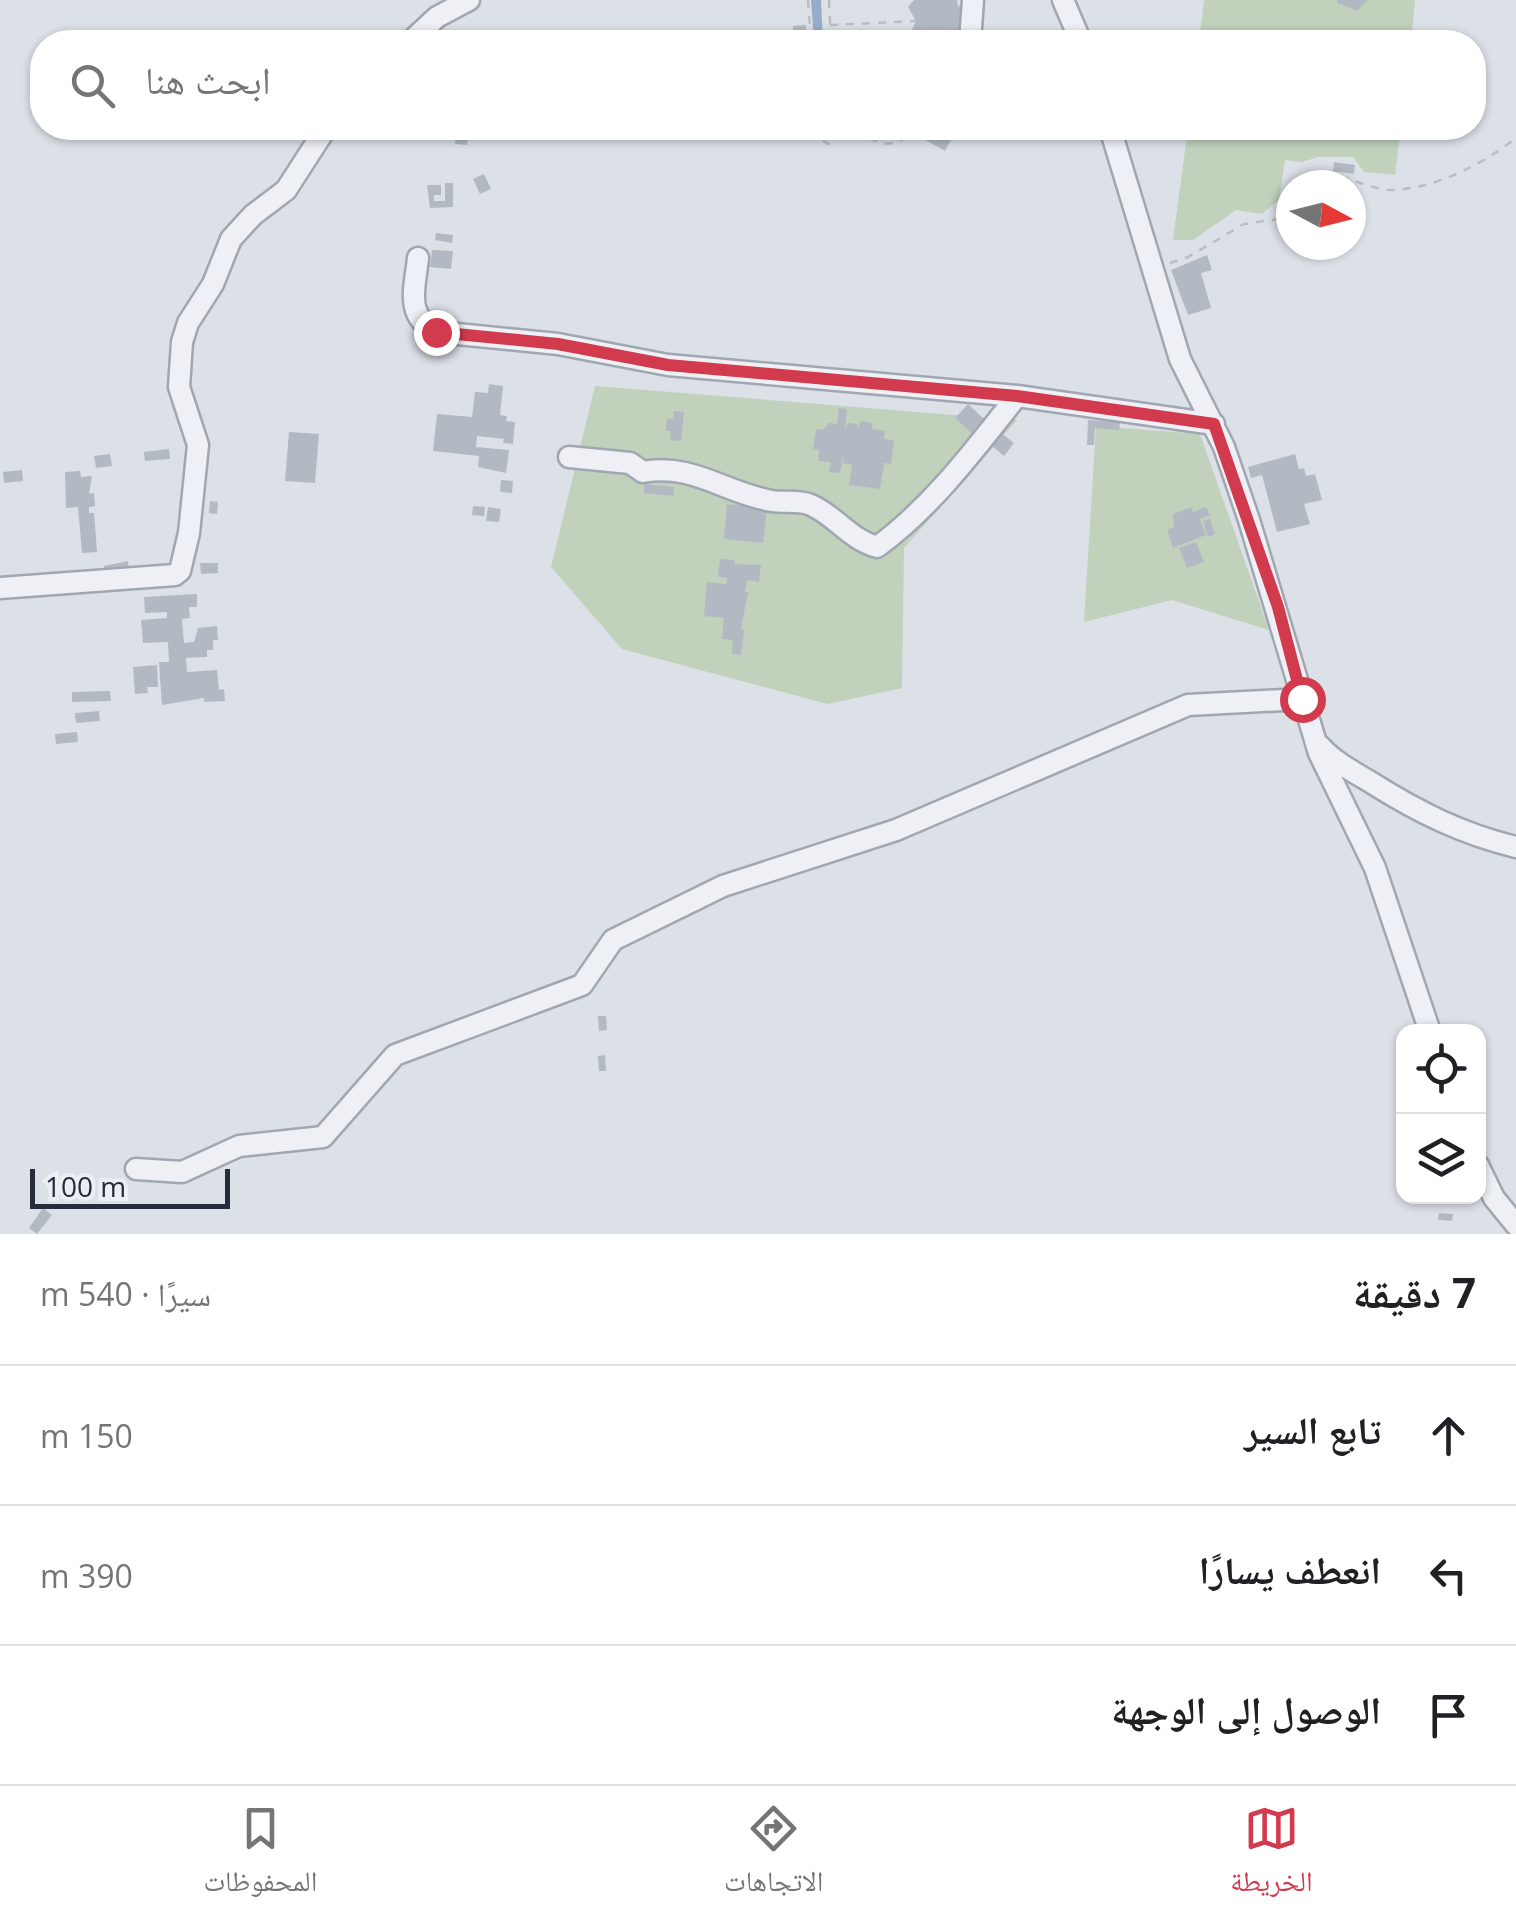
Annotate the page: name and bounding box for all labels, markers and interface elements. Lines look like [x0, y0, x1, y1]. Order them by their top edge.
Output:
search box [30, 30, 1486, 140]
text: ابحث هنا [145, 53, 271, 105]
icon: search [65, 58, 120, 113]
north arrow [1276, 170, 1366, 260]
route end [414, 310, 460, 356]
route start [1280, 677, 1326, 723]
map controls [1396, 1024, 1486, 1204]
button: locate [1396, 1024, 1486, 1114]
button: layers [1396, 1114, 1486, 1204]
scale bar [30, 1164, 230, 1208]
text: 100 m [45, 1167, 126, 1205]
text: 7 دقيقة [1353, 1263, 1476, 1320]
text: سيرًا · 540 m [40, 1272, 211, 1315]
text: تابع السير [1244, 1403, 1381, 1455]
icon: ahead [1421, 1408, 1476, 1463]
text: 150 m [40, 1414, 133, 1457]
text: انعطف يسارًا [1199, 1543, 1381, 1595]
icon: left [1421, 1548, 1476, 1603]
text: 390 m [40, 1554, 133, 1597]
text: الوصول إلى الوجهة [1111, 1683, 1381, 1735]
icon: arrive [1421, 1688, 1476, 1743]
tab: المحفوظات [203, 1801, 317, 1909]
tab: الاتجاهات [724, 1801, 823, 1909]
tab: الخريطة [1230, 1801, 1313, 1909]

